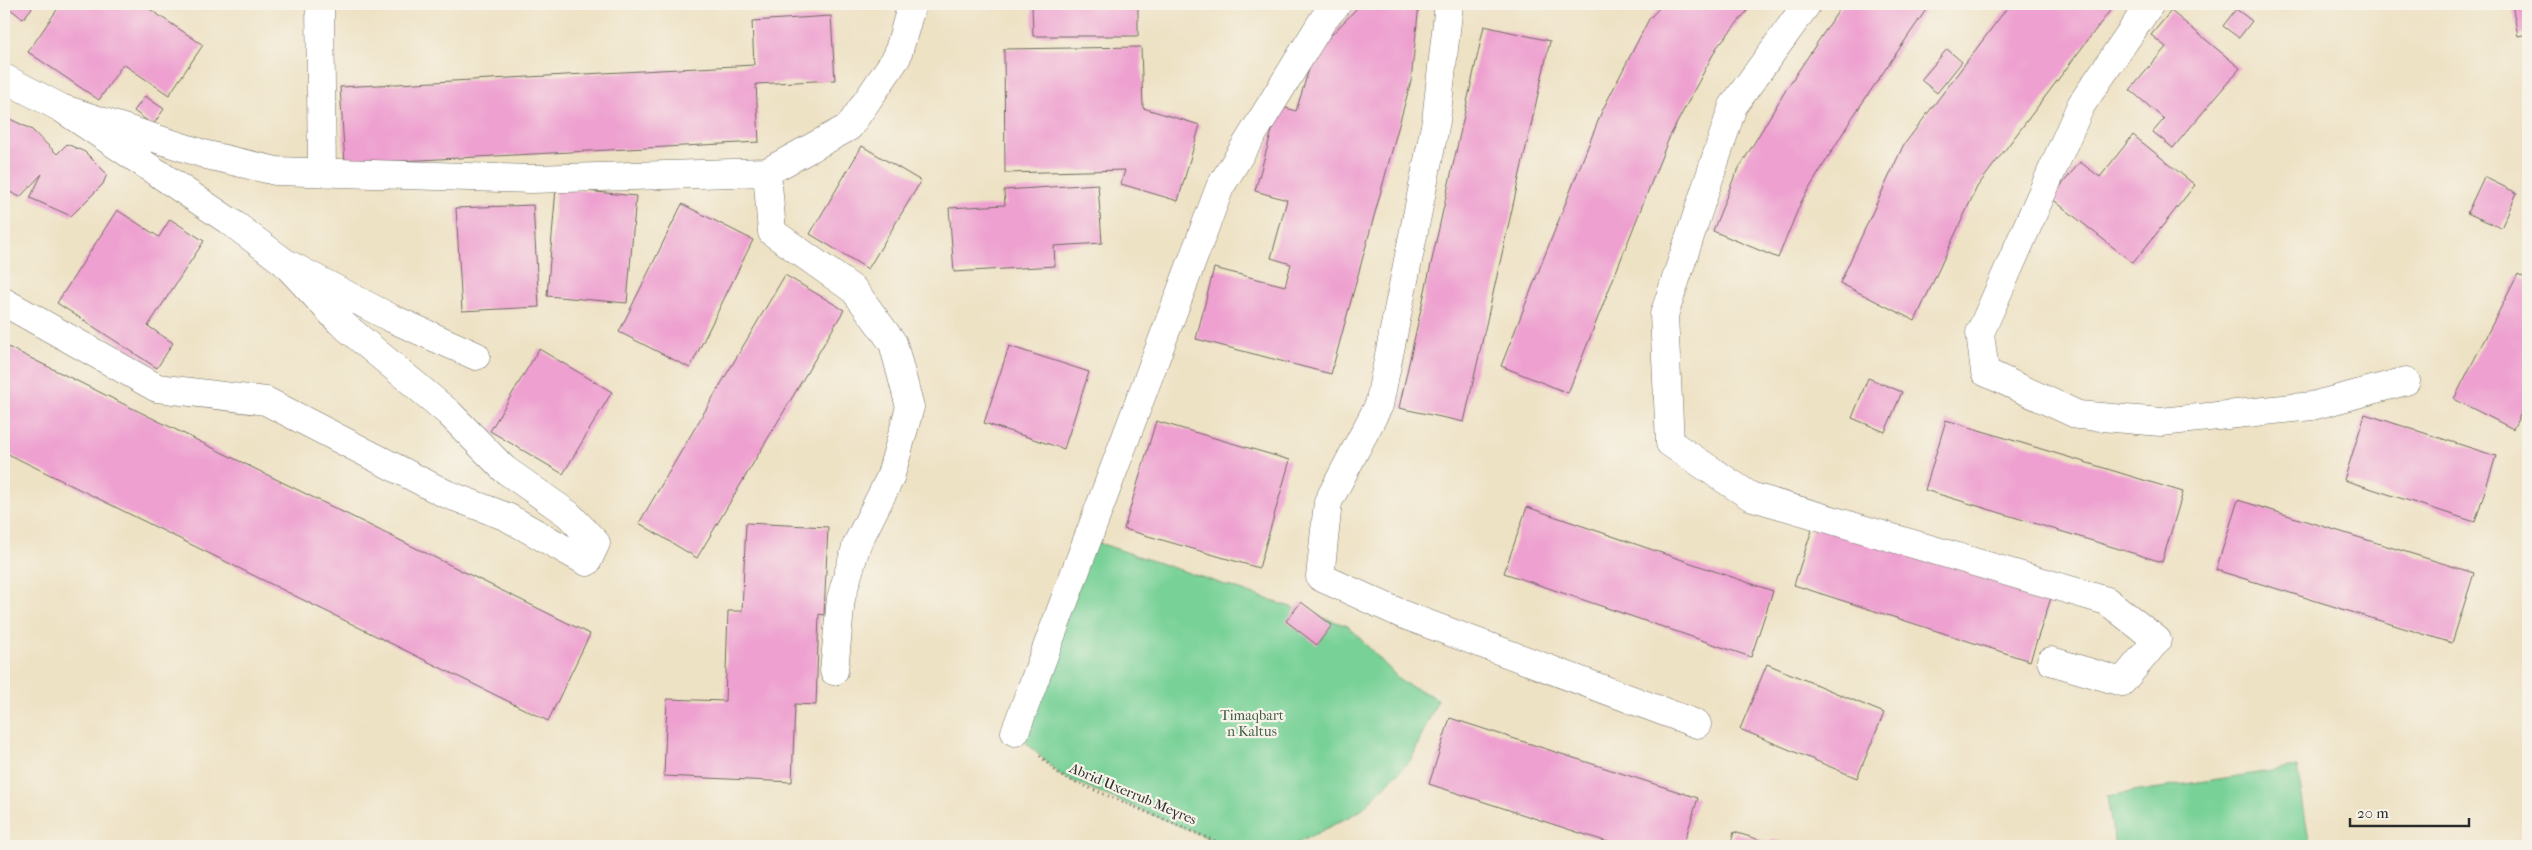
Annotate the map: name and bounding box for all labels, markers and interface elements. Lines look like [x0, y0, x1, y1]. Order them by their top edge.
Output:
park label: Timaqbart n Kaltus [1220, 707, 1284, 740]
street label: Abrid Uxerrub Meɣres [1066, 759, 1199, 828]
scale bar [2350, 795, 2468, 827]
text: 20 m [2357, 804, 2389, 822]

